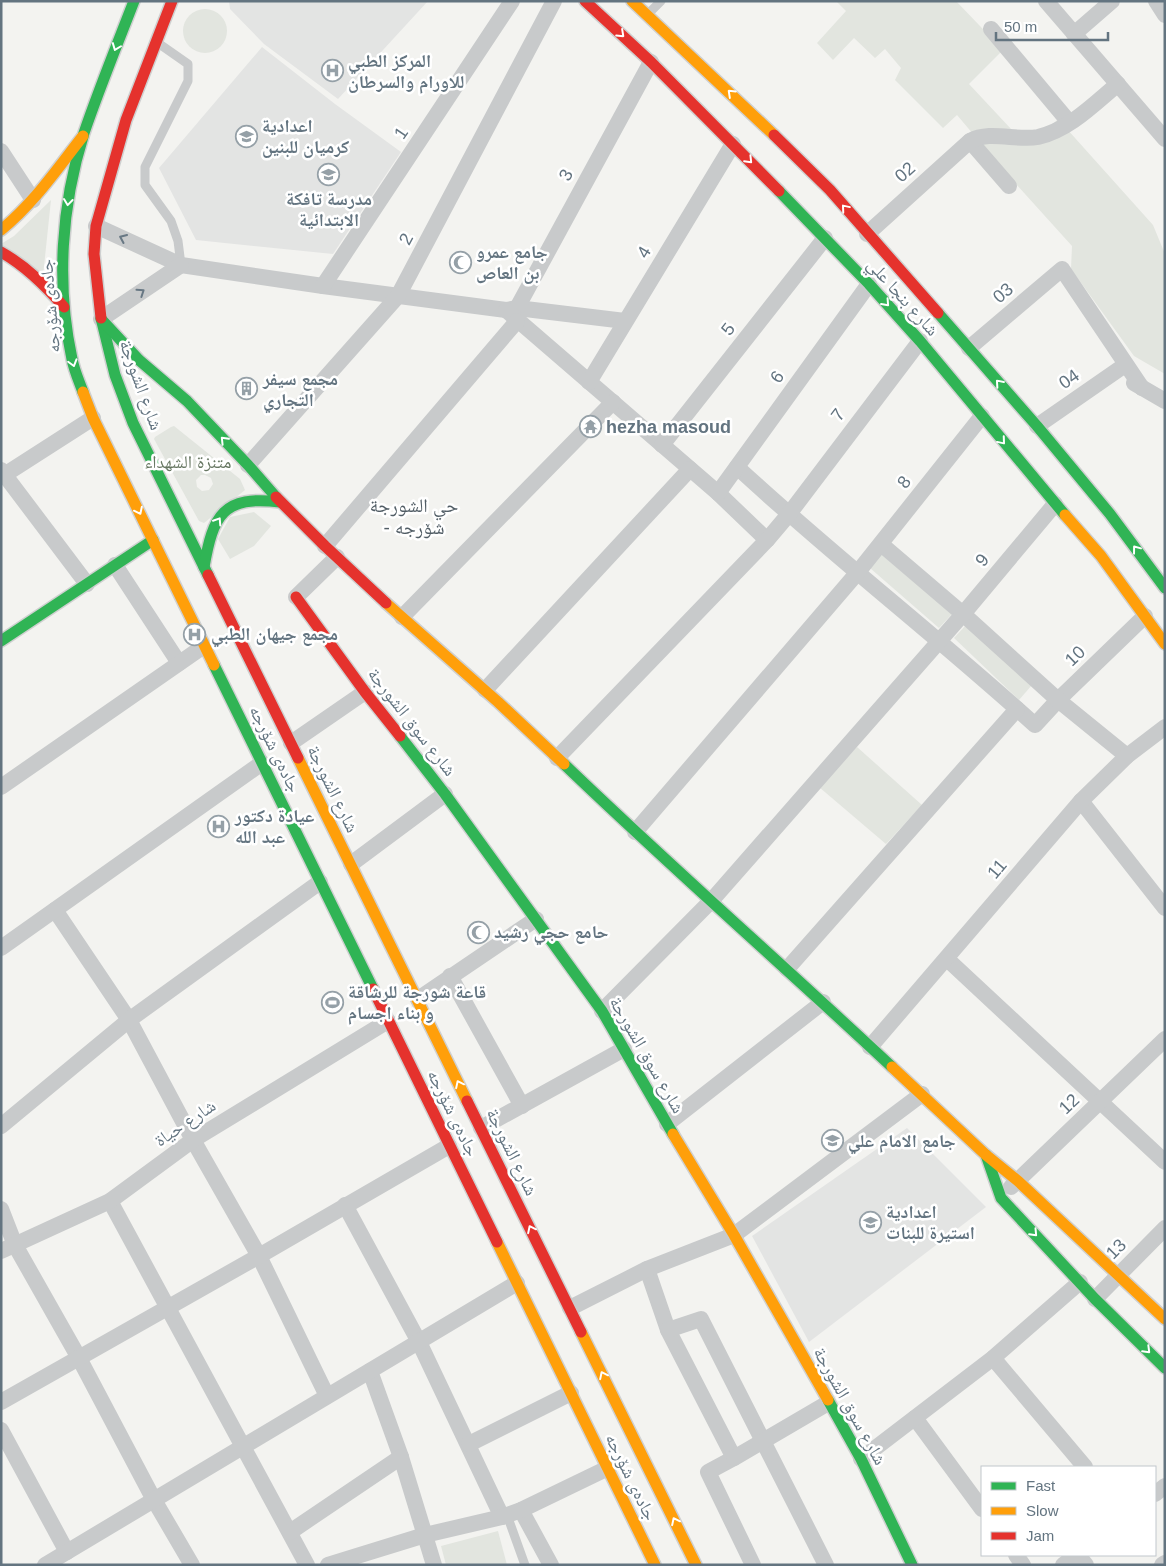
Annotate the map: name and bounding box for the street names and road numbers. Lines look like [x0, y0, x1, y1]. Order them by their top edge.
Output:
street label: 1 [390, 123, 412, 143]
street label: 02 [891, 158, 919, 186]
street label: 3 [555, 166, 577, 184]
street label: 2 [395, 230, 417, 248]
street label: 4 [633, 243, 655, 261]
street label: شارع بنجا علي [860, 254, 943, 343]
street label: جادەی شۆرجە [36, 258, 65, 354]
street label: 03 [989, 279, 1017, 307]
street label: 5 [717, 319, 739, 339]
street label: شارع الشورجة [115, 337, 167, 433]
street label: 04 [1055, 365, 1083, 393]
street label: 6 [766, 367, 788, 387]
street label: 7 [827, 405, 849, 425]
street label: 8 [893, 472, 915, 492]
street label: 9 [971, 550, 993, 570]
street label: 10 [1061, 642, 1089, 670]
street label: شارع سوق الشورجة [363, 664, 460, 780]
street label: جادەی شۆرجە [245, 702, 305, 796]
street label: شارع الشورجة [302, 742, 363, 836]
street label: 11 [983, 855, 1011, 883]
street label: شارع سوق الشورجة [605, 993, 688, 1117]
street label: جادەی شۆرجە [423, 1066, 483, 1160]
street label: 12 [1055, 1090, 1083, 1118]
street label: شارع حياة [151, 1095, 220, 1151]
street label: شارع الشورجة [481, 1105, 542, 1199]
street label: 13 [1102, 1235, 1130, 1263]
street label: شارع سوق الشورجة [809, 1344, 891, 1469]
street label: جادەی شۆرجە [601, 1430, 661, 1524]

